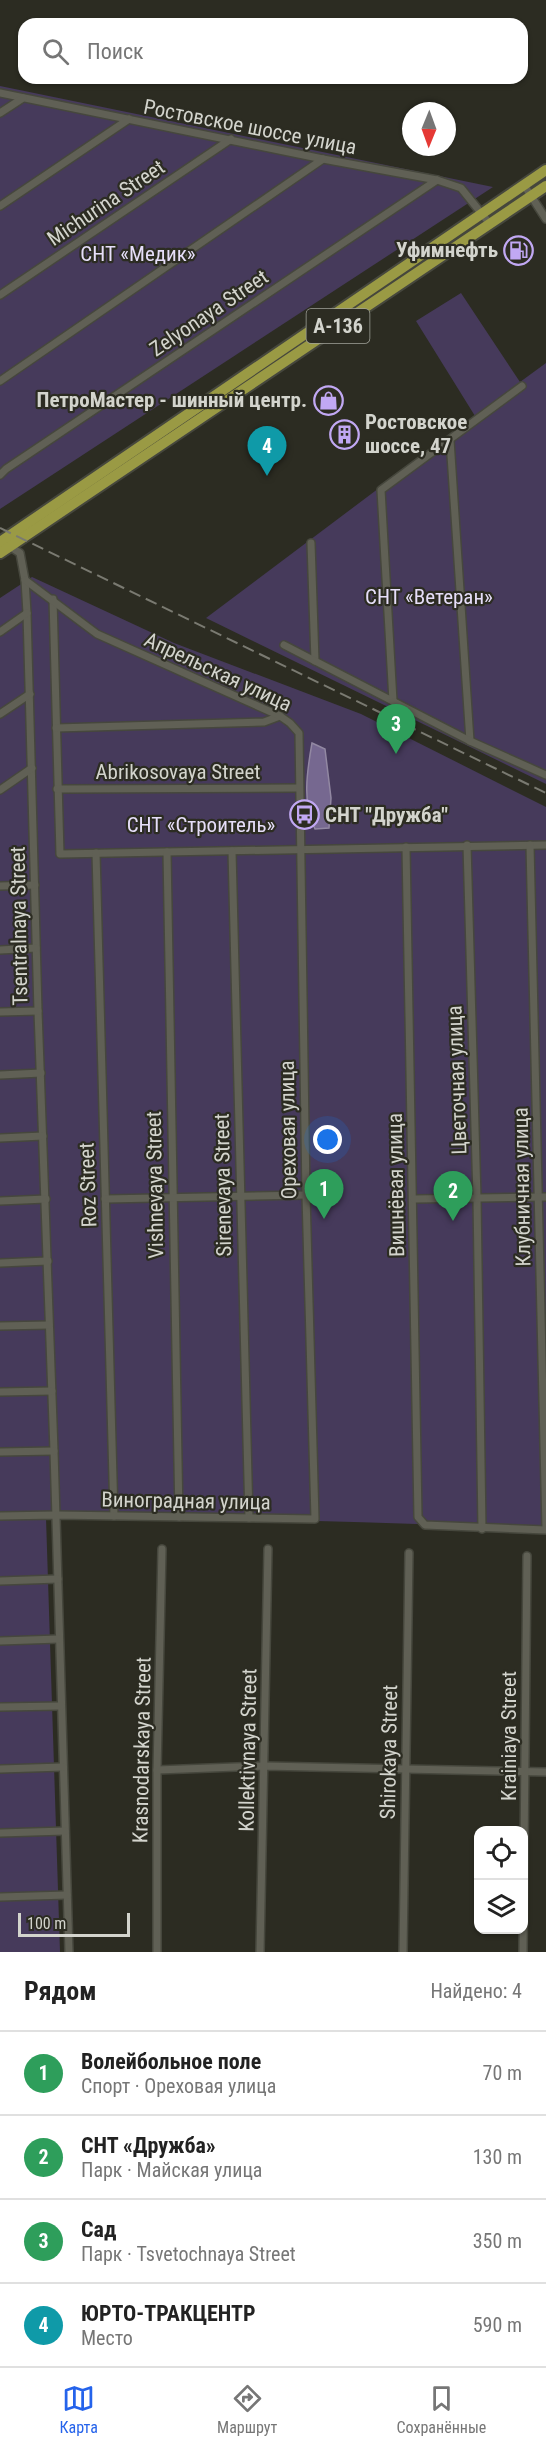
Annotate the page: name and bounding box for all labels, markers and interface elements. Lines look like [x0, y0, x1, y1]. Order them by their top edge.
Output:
search box [18, 18, 528, 84]
icon: search [39, 35, 72, 68]
text: Поиск [87, 39, 144, 64]
street label: Ростовское шоссе улица [142, 95, 358, 159]
north arrow [402, 102, 456, 156]
street label: Michurina Street [43, 155, 169, 251]
fuel station icon: Уфимнефть [503, 234, 535, 266]
place label: Уфимнефть [396, 238, 498, 262]
park label: СНТ «Медик» [80, 242, 196, 266]
street label: Zelyonaya Street [145, 265, 273, 361]
road number: А-136 [306, 309, 370, 343]
shop icon: ПетроМастер - шинный центр. [312, 384, 344, 416]
place label: ПетроМастер - шинный центр. [36, 388, 307, 412]
place label: Ростовское шоссе, 47 [365, 410, 467, 458]
building icon: Ростовское шоссе, 47 [328, 418, 360, 450]
pin: 4 [248, 426, 286, 476]
park label: СНТ «Ветеран» [365, 585, 493, 609]
street label: Апрельская улица [141, 627, 295, 717]
pin: 3 [376, 704, 416, 754]
street label: Abrikosovaya Street [95, 760, 261, 784]
bus stop icon: СНТ "Дружба" [288, 799, 320, 831]
place label: СНТ "Дружба" [325, 803, 448, 827]
park label: СНТ «Строитель» [127, 813, 276, 837]
street label: Tsentralnaya Street [6, 846, 32, 1006]
street label: Цветочная улица [442, 1005, 472, 1155]
street label: Ореховая улица [275, 1060, 301, 1200]
street label: Клубничная улица [509, 1107, 535, 1267]
street label: Vishnevaya Street [142, 1111, 168, 1259]
street label: Sirenevaya Street [210, 1113, 236, 1257]
street label: Вишнёвая улица [383, 1113, 409, 1257]
your location [313, 1125, 342, 1154]
street label: Roz Street [75, 1142, 101, 1228]
pin: 1 [304, 1170, 344, 1219]
pin: 2 [434, 1172, 472, 1221]
street label: Виноградная улица [101, 1488, 271, 1514]
street label: Krasnodarskaya Street [128, 1657, 156, 1843]
street label: Kollektivnaya Street [235, 1668, 261, 1832]
street label: Krainiaya Street [497, 1671, 521, 1801]
street label: Shirokaya Street [376, 1684, 402, 1820]
map controls [474, 1826, 528, 1934]
button: locate [474, 1826, 528, 1880]
button: layers [474, 1880, 528, 1934]
scale bar [18, 1910, 130, 1938]
text: 100 m [27, 1914, 66, 1933]
text: Рядом [24, 1976, 96, 2006]
text: Найдено: 4 [430, 1979, 522, 2003]
text: Волейбольное поле [81, 2049, 261, 2074]
text: 1 [38, 2061, 49, 2085]
text: 70 m [483, 2061, 522, 2085]
text: Спорт · Ореховая улица [81, 2074, 276, 2098]
text: СНТ «Дружба» [81, 2133, 216, 2158]
text: 2 [38, 2145, 49, 2169]
text: 130 m [473, 2145, 522, 2169]
text: Парк · Майская улица [81, 2158, 262, 2182]
text: Сад [81, 2217, 116, 2242]
text: 3 [38, 2229, 49, 2253]
text: 350 m [473, 2229, 522, 2253]
text: Парк · Tsvetochnaya Street [81, 2242, 296, 2266]
text: ЮРТО-ТРАКЦЕНТР [81, 2301, 255, 2326]
text: 4 [38, 2313, 49, 2337]
text: 590 m [473, 2313, 522, 2337]
text: Место [81, 2326, 133, 2350]
tab: Карта [60, 2382, 98, 2437]
tab: Маршрут [217, 2382, 277, 2437]
tab: Сохранённые [397, 2382, 486, 2437]

